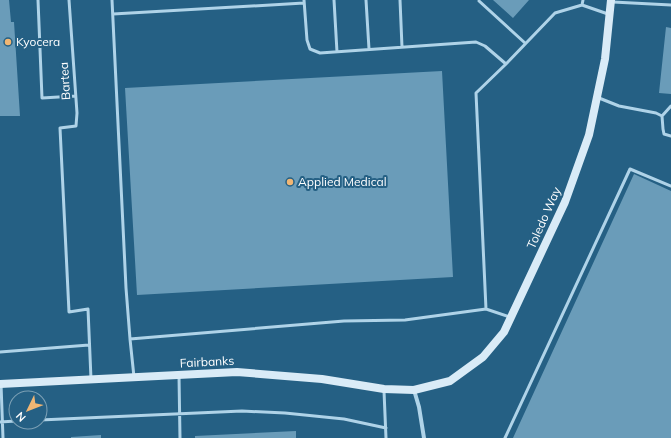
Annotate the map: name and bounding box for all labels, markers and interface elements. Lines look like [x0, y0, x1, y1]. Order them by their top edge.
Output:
place label: Kyocera [16, 34, 60, 49]
marker: Kyocera [3, 37, 13, 47]
street label: Bartea [56, 62, 73, 100]
place label: Applied Medical [298, 174, 387, 189]
marker: Applied Medical [285, 177, 295, 187]
street label: Toledo Way [523, 184, 564, 251]
street label: Fairbanks [179, 353, 235, 370]
north arrow [8, 390, 48, 430]
text: N [13, 409, 29, 425]

